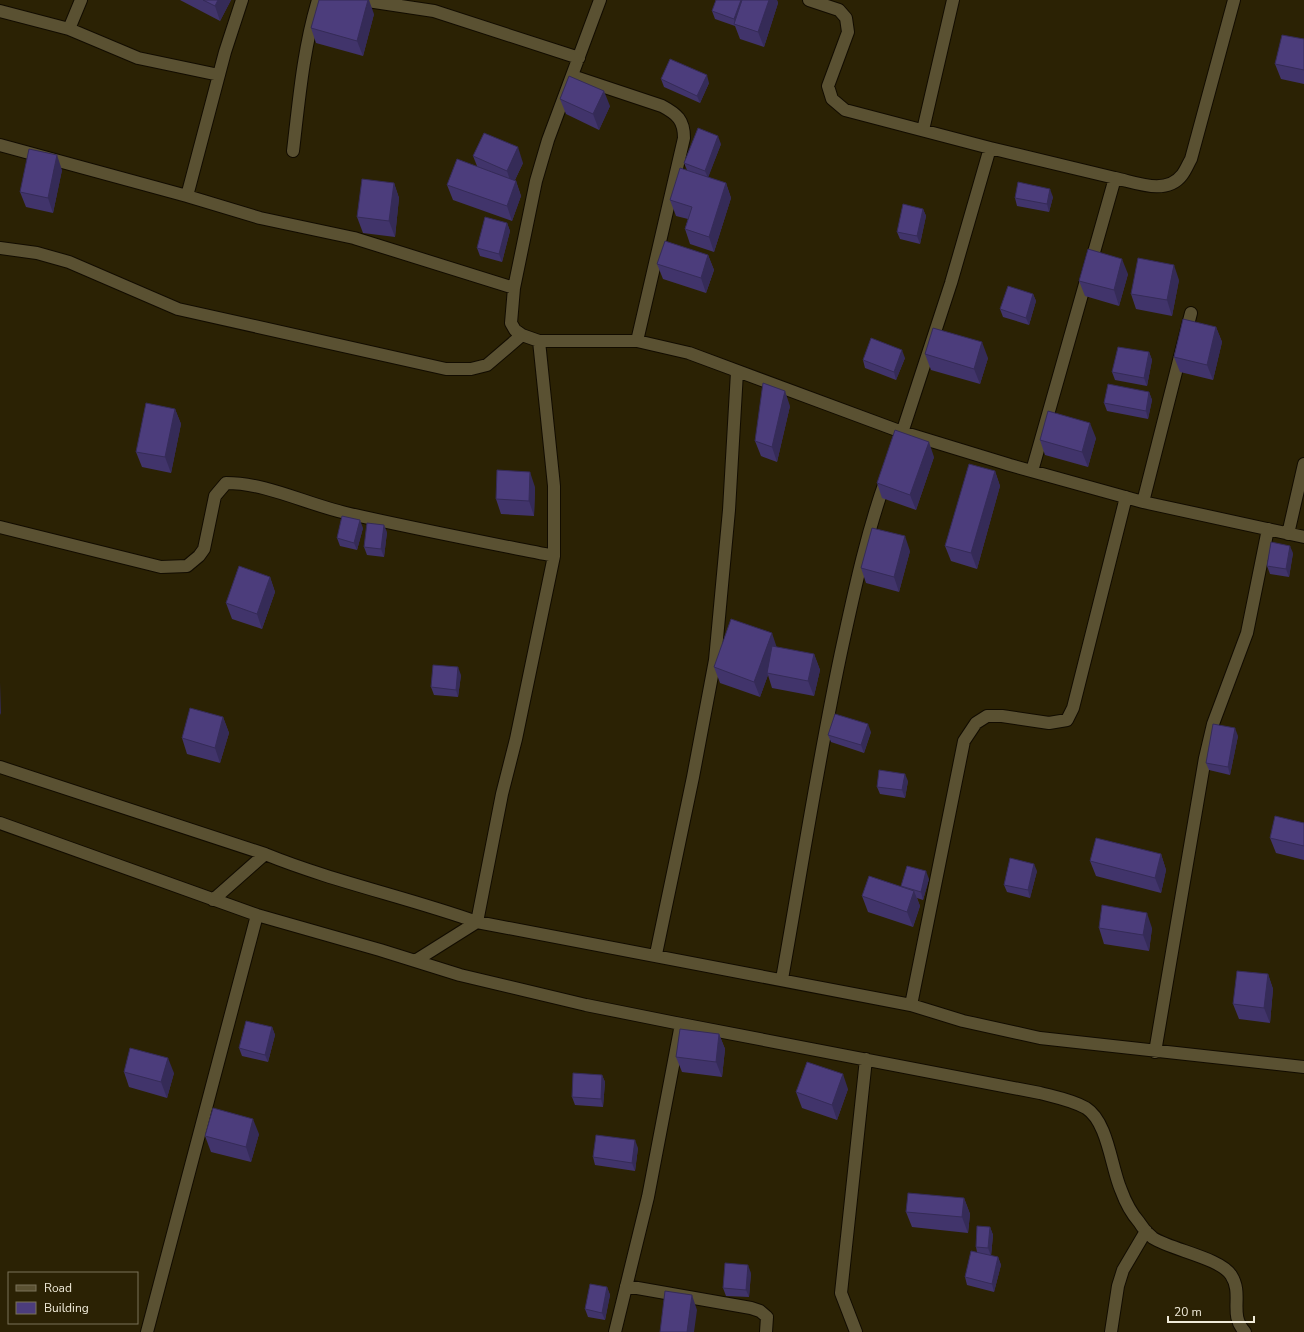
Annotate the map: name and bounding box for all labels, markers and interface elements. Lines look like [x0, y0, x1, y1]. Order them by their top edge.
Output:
legend [8, 1272, 138, 1324]
text: Road [44, 1280, 72, 1296]
scale bar [1168, 1298, 1254, 1324]
text: Building [44, 1300, 89, 1316]
text: 20 m [1174, 1304, 1202, 1320]

